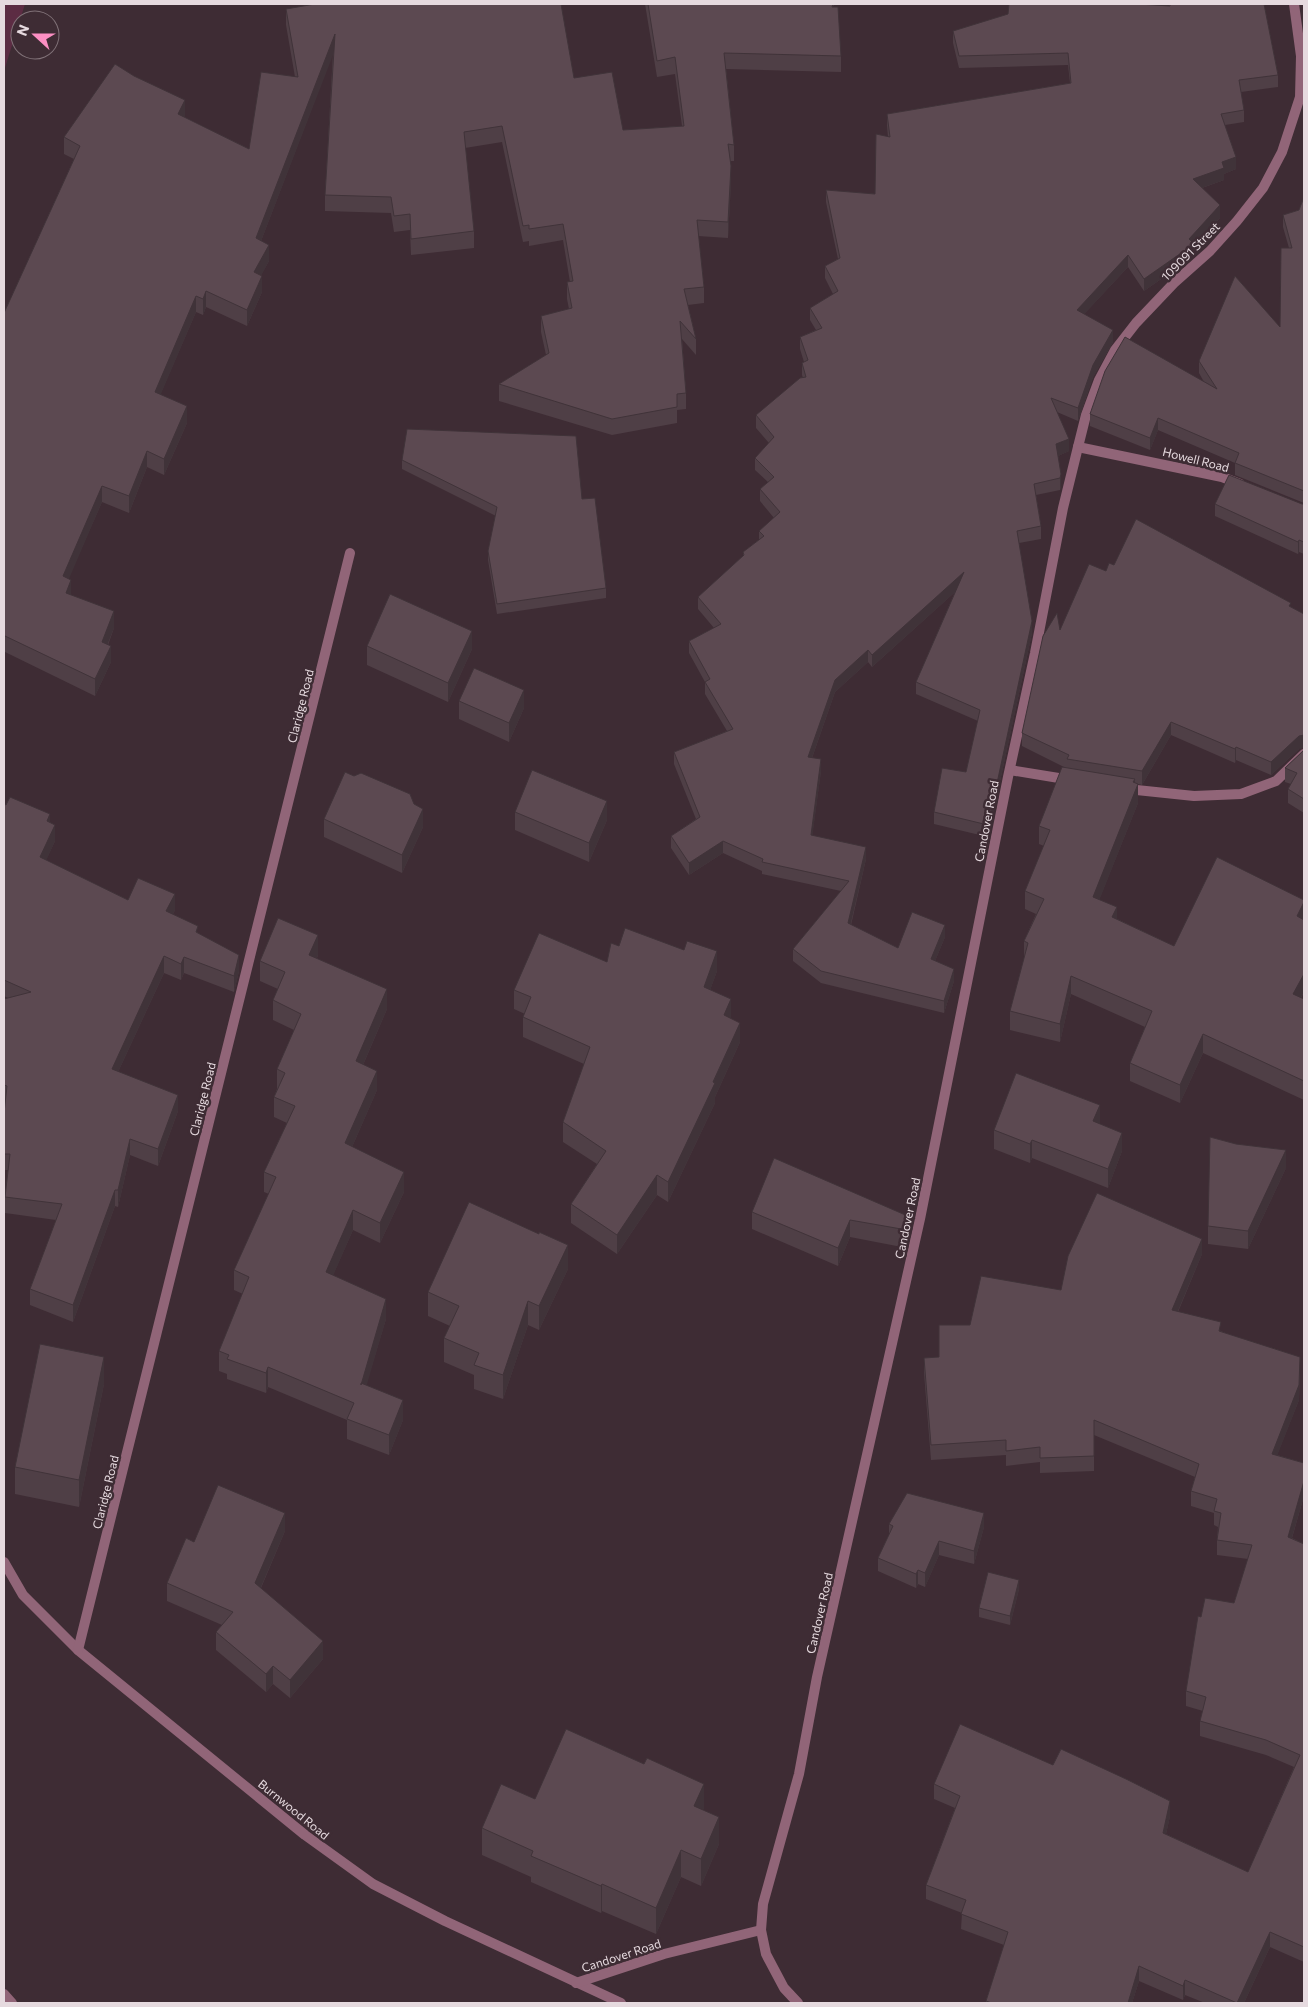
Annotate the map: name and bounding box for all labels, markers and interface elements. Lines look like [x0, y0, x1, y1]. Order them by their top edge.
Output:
north arrow [10, 10, 60, 60]
text: N [13, 22, 32, 38]
street label: 109091 Street [1158, 219, 1222, 283]
street label: Howell Road [1161, 444, 1231, 474]
street label: Claridge Road [284, 668, 316, 744]
street label: Candover Road [971, 779, 1001, 863]
street label: Claridge Road [186, 1061, 218, 1137]
street label: Candover Road [892, 1176, 922, 1260]
street label: Claridge Road [89, 1454, 121, 1530]
street label: Candover Road [803, 1571, 835, 1655]
street label: Burnwood Road [256, 1776, 332, 1842]
street label: Candover Road [580, 1936, 663, 1974]

